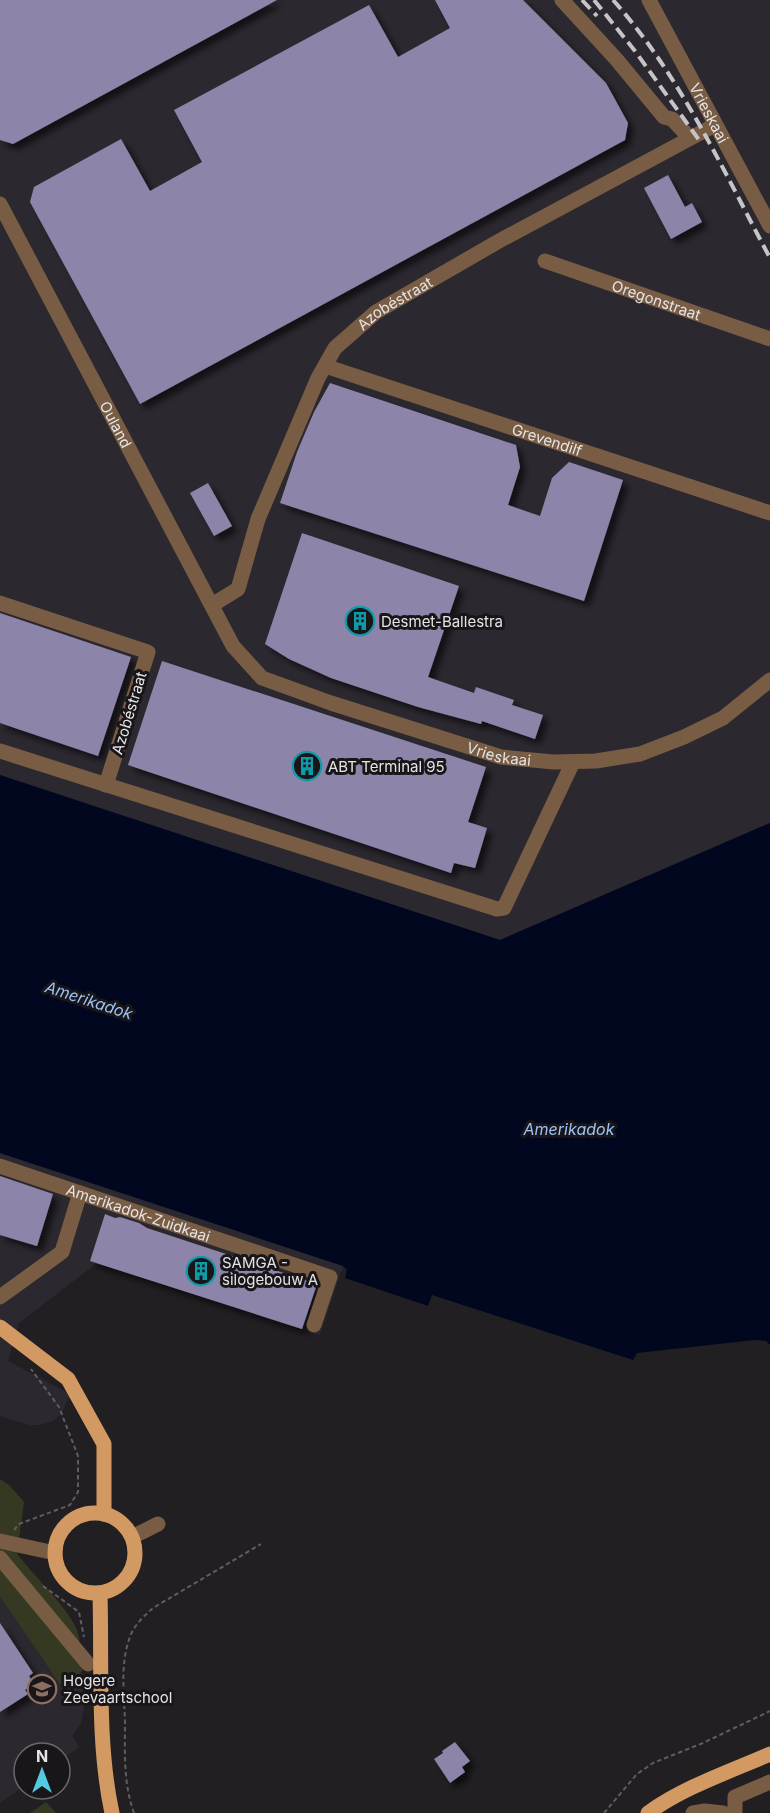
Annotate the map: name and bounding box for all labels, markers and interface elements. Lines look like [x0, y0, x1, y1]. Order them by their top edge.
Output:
street label: Vrieskaai [686, 80, 733, 146]
street label: Azobéstraat [353, 272, 436, 334]
street label: Oregonstraat [609, 275, 704, 324]
street label: Ouland [96, 398, 136, 451]
street label: Grevendilf [510, 419, 585, 460]
building icon: Desmet-Ballestra [344, 605, 376, 637]
place label: Desmet-Ballestra [381, 612, 503, 631]
street label: Azobéstraat [107, 669, 151, 757]
street label: Vrieskaai [465, 737, 532, 769]
building icon: ABT Terminal 95 [291, 750, 323, 782]
place label: ABT Terminal 95 [328, 757, 445, 776]
water label: Amerikadok [42, 976, 136, 1024]
water label: Amerikadok [523, 1119, 615, 1139]
street label: Amerikadok-Zuidkaai [64, 1179, 213, 1246]
place label: SAMGA - silogebouw A [222, 1253, 318, 1289]
building icon: SAMGA - silogebouw A [185, 1255, 217, 1287]
place label: Hogere Zeevaartschool [63, 1671, 172, 1707]
school or university icon: Hogere Zeevaartschool [26, 1673, 58, 1705]
north arrow [12, 1741, 72, 1801]
text: N [36, 1746, 48, 1766]

